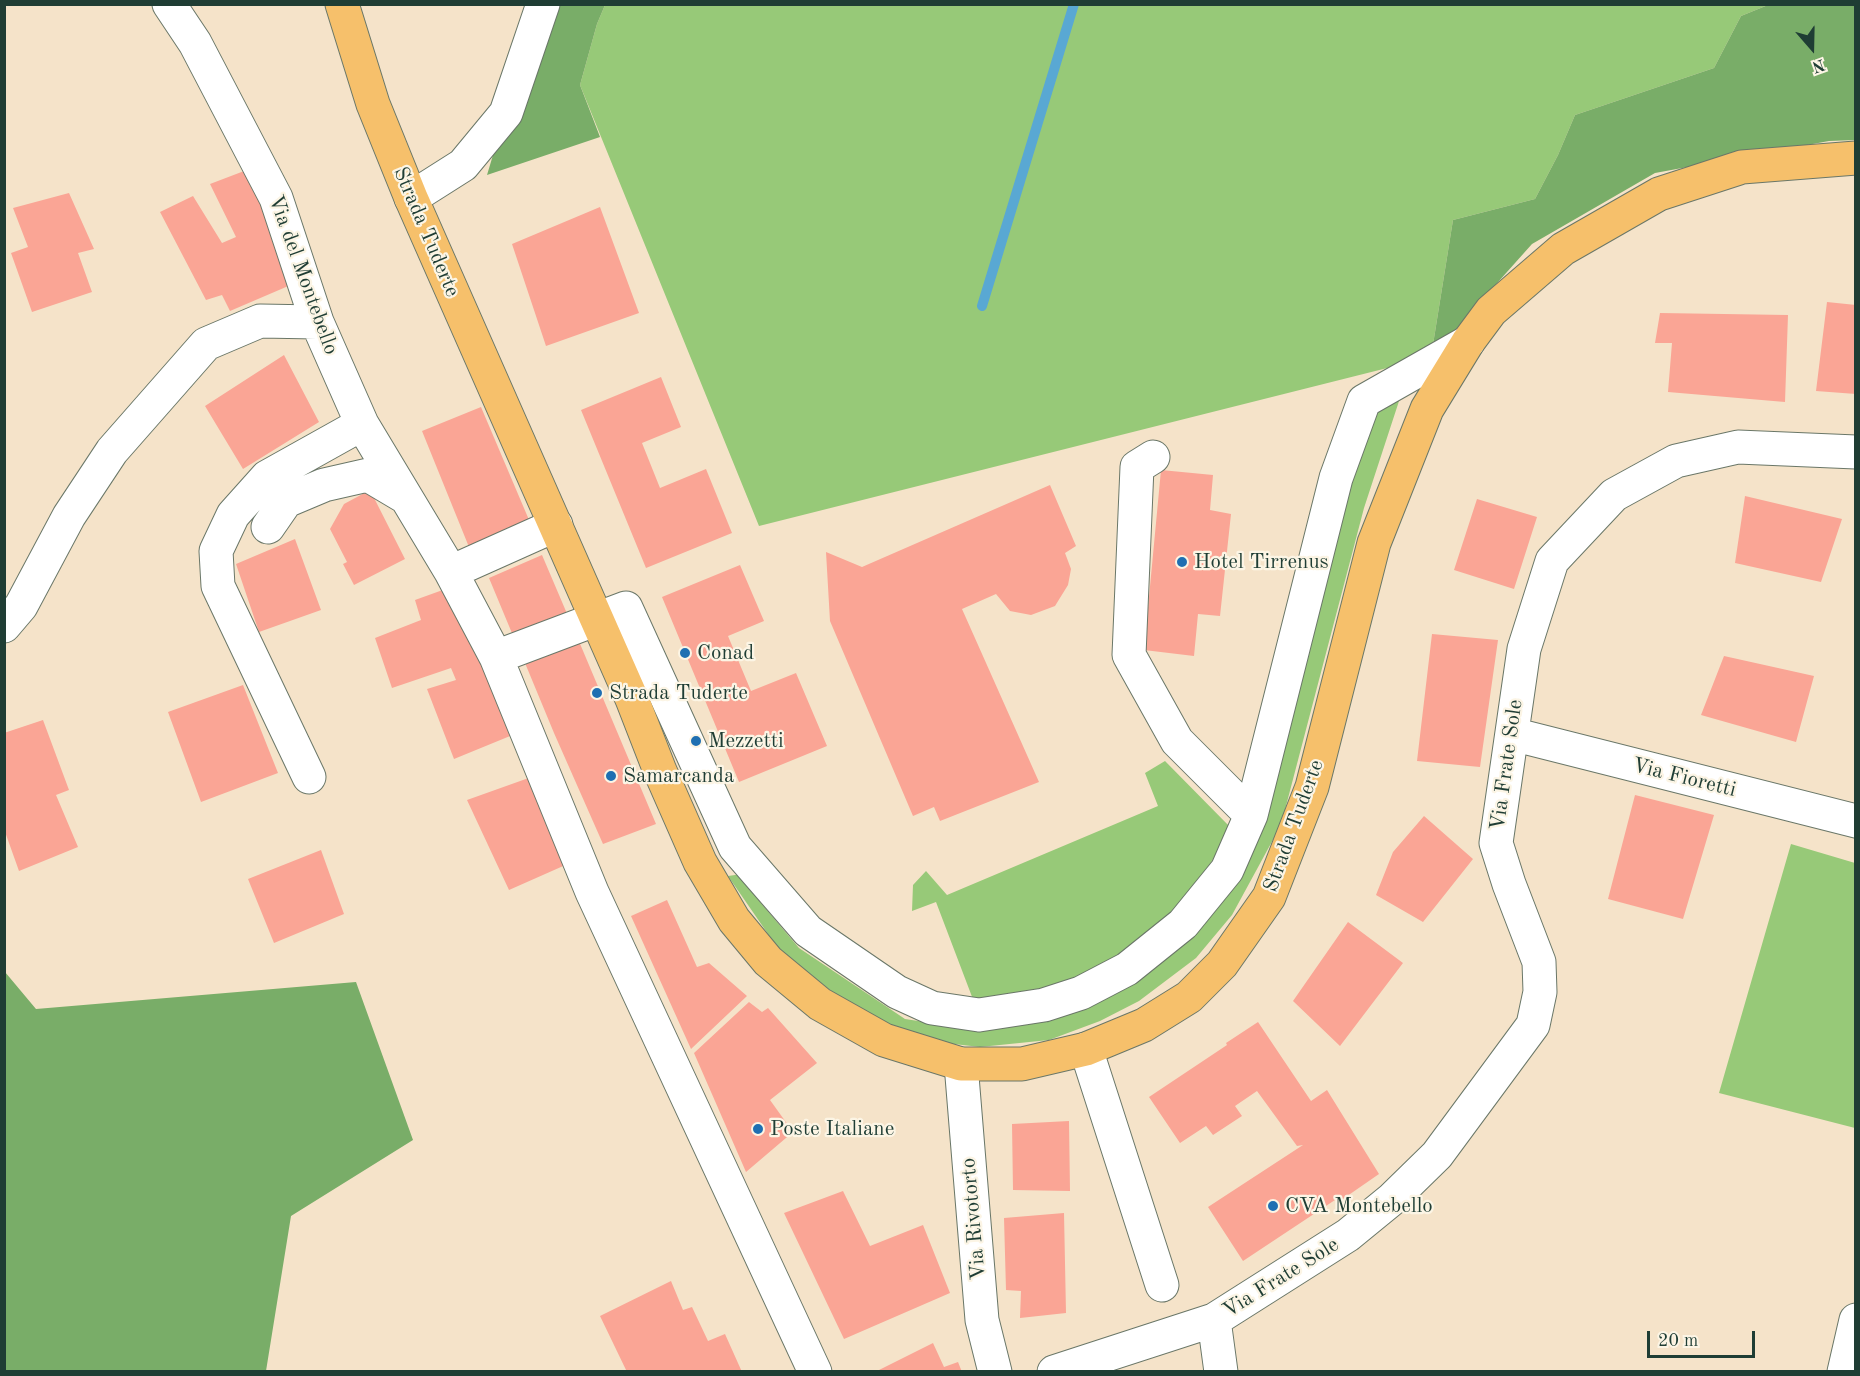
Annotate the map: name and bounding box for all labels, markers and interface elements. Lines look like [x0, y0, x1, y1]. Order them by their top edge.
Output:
north arrow [1782, 18, 1842, 78]
text: N [1810, 55, 1827, 75]
street label: Strada Tuderte [387, 163, 465, 301]
street label: Via del Montebello [262, 192, 344, 358]
place label: Hotel Tirrenus [1194, 549, 1329, 575]
marker: Hotel Tirrenus [1175, 555, 1189, 569]
place label: Conad [697, 640, 754, 666]
marker: Conad [678, 646, 692, 660]
place label: Strada Tuderte [609, 680, 748, 706]
marker: Strada Tuderte [590, 686, 604, 700]
street label: Via Frate Sole [1485, 698, 1529, 832]
place label: Mezzetti [708, 728, 784, 754]
marker: Mezzetti [689, 734, 703, 748]
street label: Via Fioretti [1629, 753, 1739, 803]
street label: Strada Tuderte [1258, 756, 1330, 896]
place label: Samarcanda [623, 763, 734, 789]
marker: Samarcanda [604, 769, 618, 783]
place label: Poste Italiane [770, 1116, 894, 1142]
marker: Poste Italiane [751, 1122, 765, 1136]
street label: Via Rivotorto [956, 1157, 992, 1281]
place label: CVA Montebello [1285, 1193, 1433, 1219]
marker: CVA Montebello [1266, 1199, 1280, 1213]
street label: Via Frate Sole [1218, 1232, 1344, 1324]
scale bar [1650, 1319, 1758, 1357]
text: 20 m [1658, 1332, 1698, 1350]

